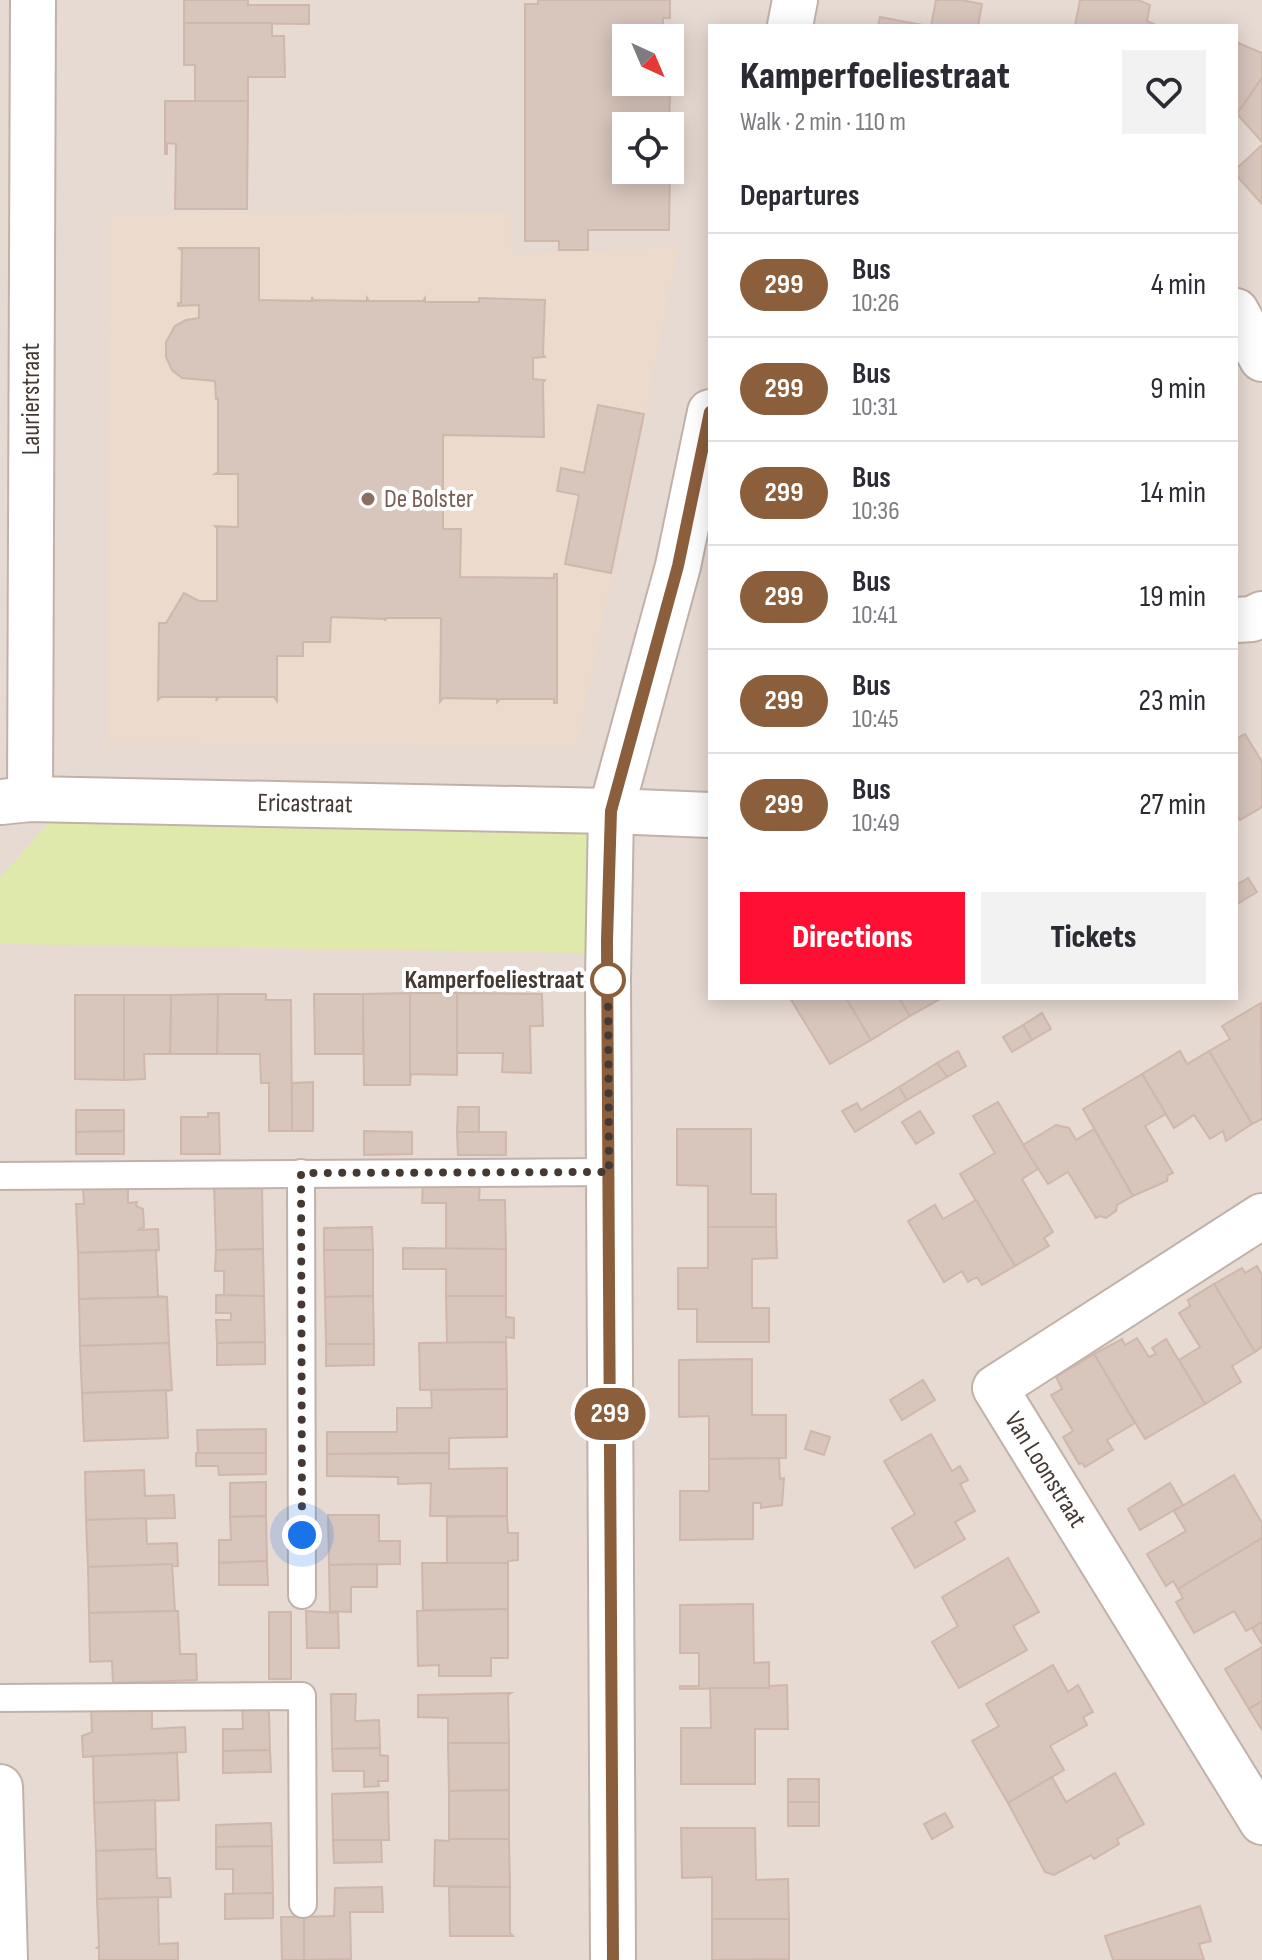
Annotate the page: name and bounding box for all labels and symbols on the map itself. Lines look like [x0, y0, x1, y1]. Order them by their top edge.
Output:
north arrow [612, 24, 684, 96]
street label: Laurierstraat [16, 343, 47, 455]
place label: De Bolster [384, 484, 474, 515]
marker: De Bolster [359, 490, 377, 508]
street label: Ericastraat [257, 788, 353, 820]
marker: Kamperfoeliestraat [591, 963, 625, 997]
place label: Kamperfoeliestraat [405, 965, 584, 996]
line badge: 299 [564, 1388, 656, 1440]
street label: Van Loonstraat [997, 1406, 1093, 1534]
your location [282, 1515, 322, 1555]

